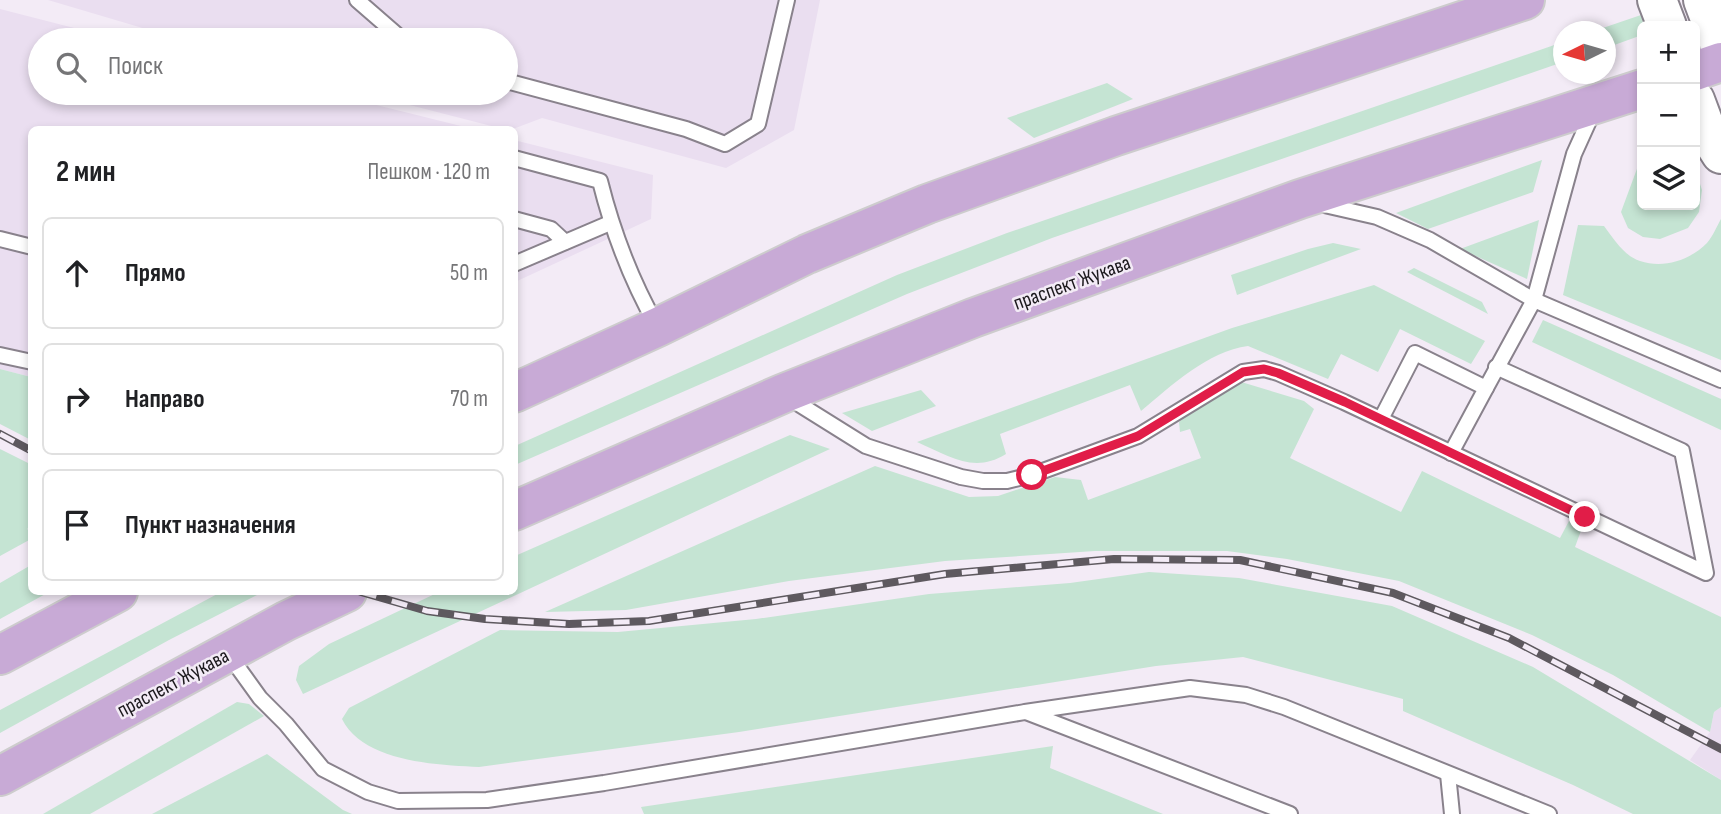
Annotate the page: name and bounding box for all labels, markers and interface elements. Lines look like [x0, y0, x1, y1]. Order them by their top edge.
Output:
north arrow [1553, 21, 1616, 84]
map controls [1637, 21, 1700, 210]
button: + [1637, 21, 1700, 84]
search box [28, 28, 518, 105]
icon: search [52, 48, 90, 86]
text: Поиск [108, 51, 163, 82]
button: − [1637, 84, 1700, 147]
button: layers [1637, 147, 1700, 210]
text: 2 мин [56, 154, 116, 190]
text: Пешком · 120 m [368, 158, 490, 186]
street label: праспект Жукава [1010, 250, 1134, 316]
icon: ahead [58, 254, 96, 292]
text: Прямо [125, 258, 186, 289]
text: 50 m [450, 259, 488, 287]
icon: right [58, 380, 96, 418]
text: Направо [125, 384, 204, 415]
text: 70 m [450, 385, 488, 413]
route start [1016, 459, 1047, 490]
route end [1569, 501, 1600, 532]
icon: arrive [58, 506, 96, 544]
text: Пункт назначения [125, 510, 296, 541]
street label: праспект Жукава [113, 643, 233, 723]

